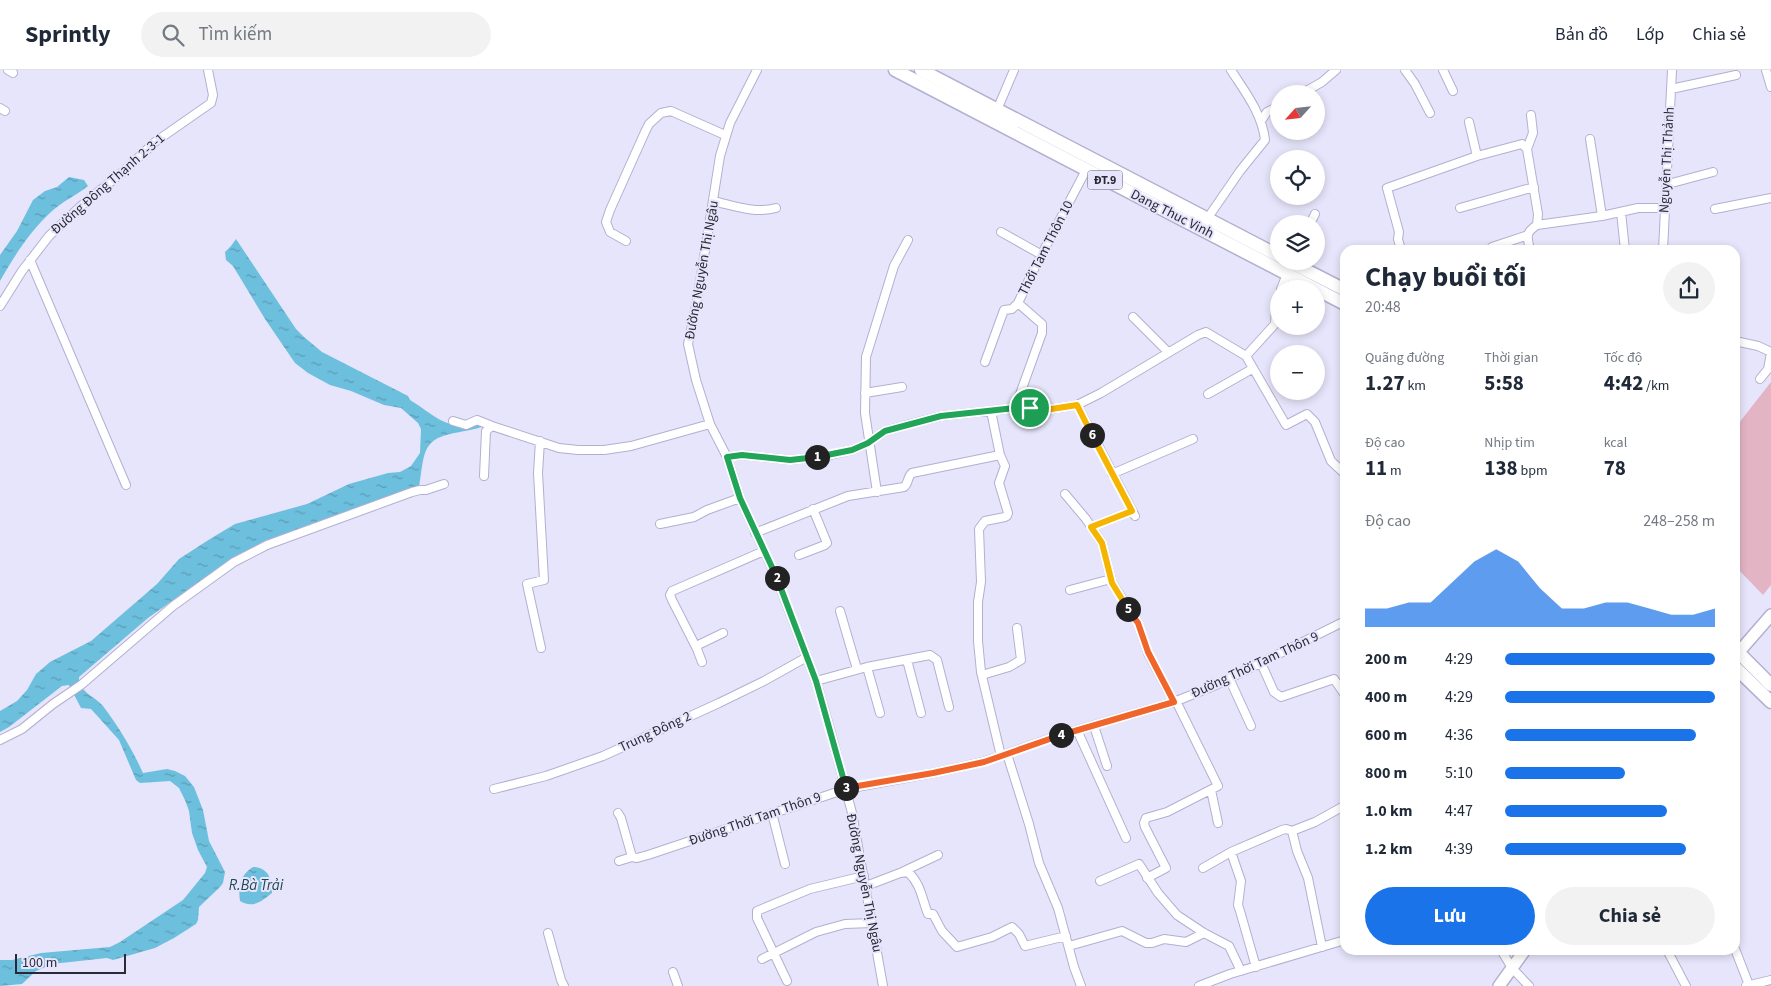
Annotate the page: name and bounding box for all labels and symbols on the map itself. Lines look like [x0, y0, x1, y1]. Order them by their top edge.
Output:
north arrow [1270, 85, 1325, 140]
street label: Nguyễn Thị Thảnh [1654, 106, 1680, 214]
street label: Đường Đông Thạnh 2-3-1 [47, 129, 169, 239]
road number: ĐT.9 [1088, 170, 1122, 190]
street label: Dang Thuc Vinh [1127, 184, 1217, 244]
street label: Thới Tam Thôn 10 [1013, 197, 1079, 299]
street label: Đường Nguyễn Thị Ngâu [680, 199, 724, 341]
pin [1009, 387, 1051, 429]
pin: 6 [1080, 422, 1104, 448]
pin: 1 [804, 444, 830, 470]
pin: 2 [764, 566, 790, 590]
pin: 5 [1116, 596, 1140, 622]
street label: Đường Thời Tam Thôn 9 [1188, 627, 1322, 703]
street label: Trung Đông 2 [616, 706, 695, 758]
pin: 4 [1048, 722, 1074, 748]
pin: 3 [834, 776, 858, 800]
street label: Đường Thời Tam Thôn 9 [686, 787, 824, 851]
street label: Đường Nguyễn Thị Ngâu [841, 812, 887, 954]
water label: R.Bà Trải [229, 875, 284, 896]
scale bar [15, 951, 126, 974]

